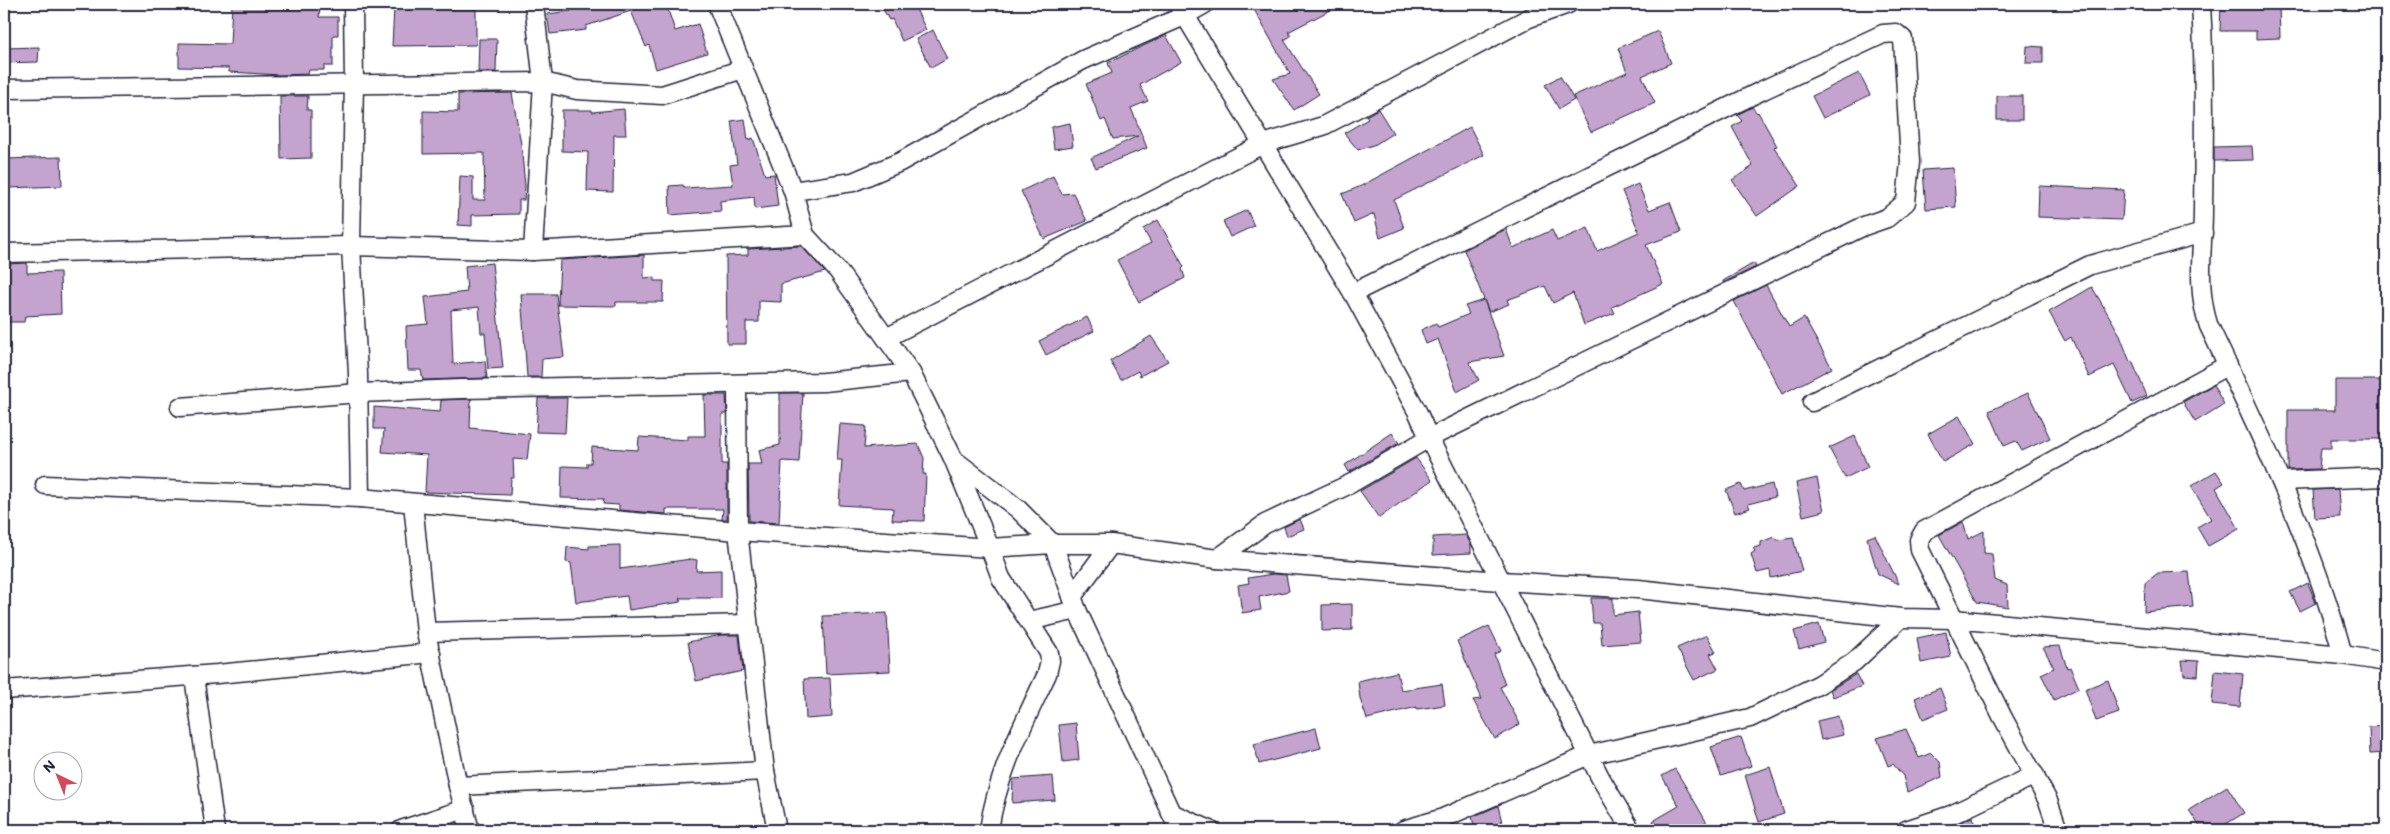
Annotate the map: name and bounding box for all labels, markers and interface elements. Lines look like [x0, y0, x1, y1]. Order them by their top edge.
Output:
north arrow [32, 752, 82, 802]
text: N [38, 756, 59, 777]

